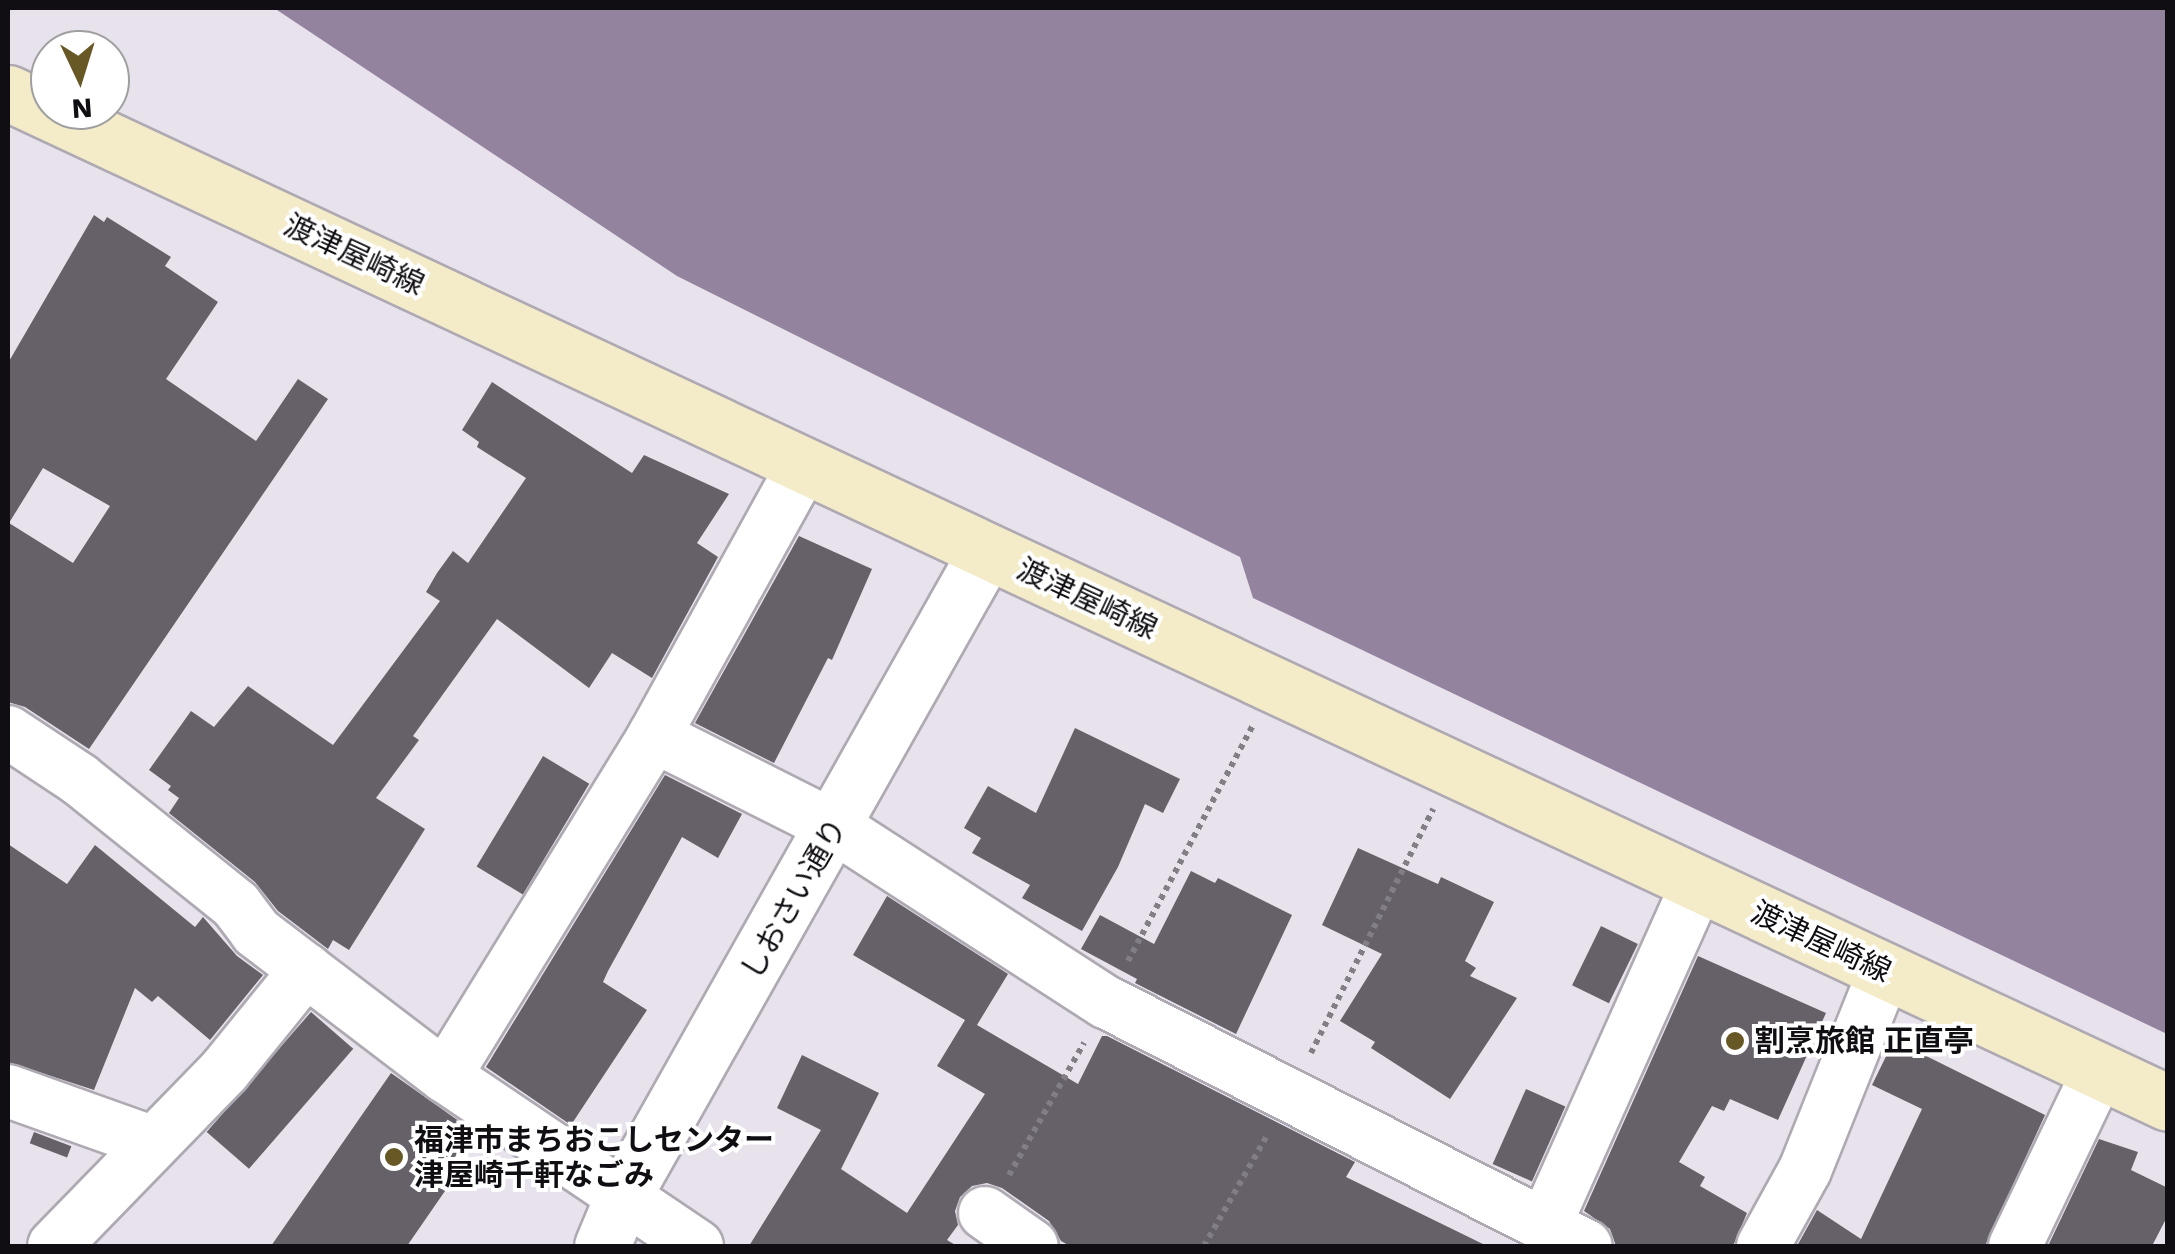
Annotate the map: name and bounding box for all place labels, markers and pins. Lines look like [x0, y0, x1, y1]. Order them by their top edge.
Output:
place label: 割烹旅館 正直亭 [1755, 1023, 1974, 1059]
marker: 割烹旅館 正直亭 [1724, 1030, 1746, 1052]
place label: 福津市まちおこしセンター 津屋崎千軒なごみ [414, 1122, 774, 1192]
marker: 福津市まちおこしセンター 津屋崎千軒なごみ [383, 1146, 405, 1168]

